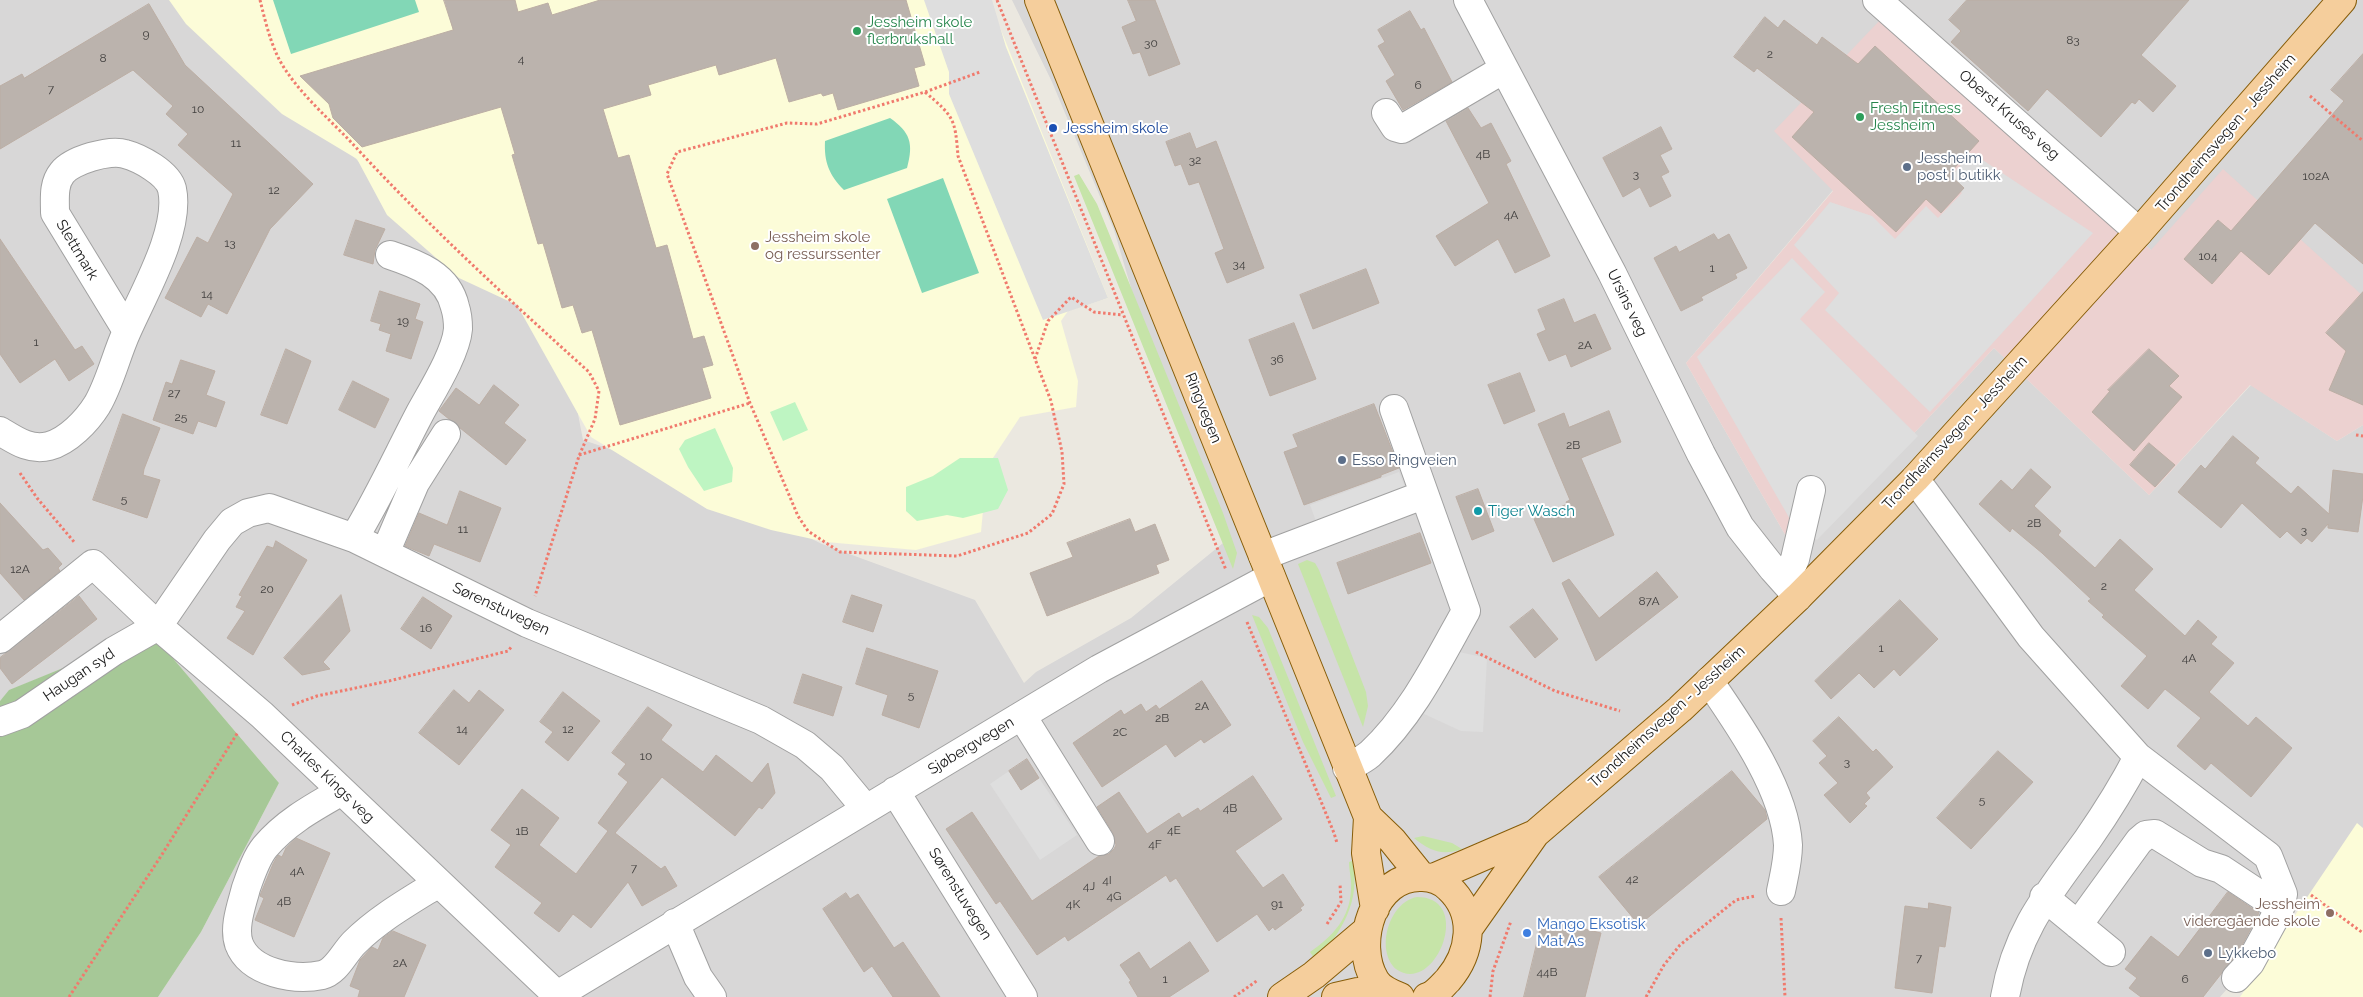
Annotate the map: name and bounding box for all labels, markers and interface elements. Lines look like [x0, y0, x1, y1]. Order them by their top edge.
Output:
place label: Jessheim skole flerbrukshall [867, 13, 972, 48]
marker: Jessheim skole flerbrukshall [851, 25, 863, 37]
house number: 9 [142, 27, 150, 41]
house number: 83 [2066, 33, 2080, 47]
house number: 30 [1144, 36, 1158, 50]
house number: 2 [1767, 47, 1773, 61]
street label: Trondheimsvegen - Jessheim [2152, 50, 2300, 216]
house number: 8 [99, 51, 107, 65]
house number: 4 [518, 52, 524, 66]
street label: Oberst Kruses veg [1955, 66, 2063, 164]
house number: 6 [1414, 78, 1422, 92]
house number: 7 [48, 82, 54, 96]
place label: Fresh Fitness Jessheim [1870, 99, 1961, 134]
house number: 10 [192, 102, 204, 116]
marker: Fresh Fitness Jessheim [1854, 111, 1866, 123]
place label: Jessheim skole [1063, 119, 1168, 137]
marker: Jessheim skole [1047, 122, 1059, 134]
house number: 11 [231, 136, 241, 150]
house number: 4B [1476, 147, 1490, 161]
place label: Jessheim post i butikk [1917, 149, 2001, 184]
house number: 32 [1189, 153, 1201, 167]
marker: Jessheim post i butikk [1901, 161, 1913, 173]
house number: 3 [1633, 167, 1639, 181]
house number: 102A [2303, 169, 2329, 183]
house number: 12 [268, 183, 280, 197]
house number: 4A [1504, 208, 1518, 222]
street label: Slettmark [52, 217, 102, 283]
place label: Jessheim skole og ressurssenter [765, 228, 880, 263]
house number: 13 [224, 236, 236, 250]
marker: Jessheim skole og ressurssenter [749, 240, 761, 252]
house number: 104 [2198, 249, 2218, 263]
house number: 34 [1233, 257, 1245, 271]
house number: 1 [1709, 261, 1715, 275]
street label: Ursins veg [1603, 266, 1651, 340]
house number: 14 [201, 287, 213, 301]
house number: 19 [397, 314, 409, 328]
house number: 1 [33, 335, 39, 349]
house number: 2A [1578, 338, 1592, 352]
house number: 36 [1270, 352, 1284, 366]
street label: Trondheimsvegen - Jessheim [1879, 352, 2031, 514]
street label: Ringvegen [1181, 370, 1225, 446]
house number: 27 [168, 386, 180, 400]
house number: 25 [175, 410, 187, 424]
house number: 2B [1566, 438, 1580, 452]
place label: Esso Ringveien [1352, 451, 1457, 469]
marker: Esso Ringveien [1336, 454, 1348, 466]
house number: 5 [121, 492, 127, 506]
place label: Tiger Wasch [1488, 502, 1575, 520]
marker: Tiger Wasch [1472, 505, 1484, 517]
house number: 2B [2027, 516, 2041, 530]
house number: 11 [458, 522, 468, 536]
house number: 3 [2301, 523, 2307, 537]
house number: 12A [10, 562, 30, 576]
street label: Sørenstuvegen [450, 579, 552, 639]
house number: 2 [2101, 579, 2107, 593]
house number: 20 [260, 582, 274, 596]
house number: 87A [1638, 594, 1660, 608]
house number: 16 [420, 621, 432, 635]
house number: 1 [1878, 641, 1884, 655]
street label: Trondheimsvegen - Jessheim [1585, 642, 1749, 792]
street label: Haugan syd [40, 645, 118, 705]
house number: 4A [2182, 651, 2196, 665]
house number: 5 [908, 688, 914, 702]
house number: 2A [1195, 699, 1209, 713]
house number: 2B [1155, 711, 1169, 725]
street label: Sjøbergvegen [925, 713, 1017, 779]
house number: 14 [456, 722, 468, 736]
house number: 12 [562, 722, 574, 736]
house number: 2C [1113, 725, 1127, 739]
street label: Charles Kings veg [276, 727, 378, 827]
house number: 10 [640, 749, 652, 763]
house number: 3 [1844, 755, 1850, 769]
house number: 5 [1979, 793, 1985, 807]
house number: 4B [1223, 801, 1237, 815]
house number: 4E [1167, 823, 1181, 837]
house number: 1B [515, 824, 529, 838]
house number: 4F [1148, 837, 1162, 851]
street label: Sørenstuvegen [925, 845, 995, 943]
house number: 7 [631, 861, 637, 875]
house number: 4A [290, 864, 304, 878]
house number: 42 [1626, 872, 1638, 886]
house number: 4I [1102, 873, 1112, 887]
house number: 4J [1083, 879, 1095, 893]
house number: 4G [1106, 889, 1122, 903]
house number: 4B [277, 894, 291, 908]
place label: Jessheim videregående skole [2183, 895, 2320, 930]
house number: 4K [1066, 897, 1080, 911]
house number: 91 [1271, 897, 1283, 911]
marker: Jessheim videregående skole [2324, 907, 2336, 919]
place label: Mango Eksotisk Mat As [1537, 915, 1646, 950]
marker: Mango Eksotisk Mat As [1521, 927, 1533, 939]
place label: Lykkebo [2218, 944, 2276, 962]
marker: Lykkebo [2202, 947, 2214, 959]
house number: 7 [1916, 951, 1922, 965]
house number: 2A [393, 956, 407, 970]
house number: 44B [1536, 965, 1558, 979]
house number: 1 [1162, 972, 1168, 986]
house number: 6 [2181, 972, 2189, 986]

